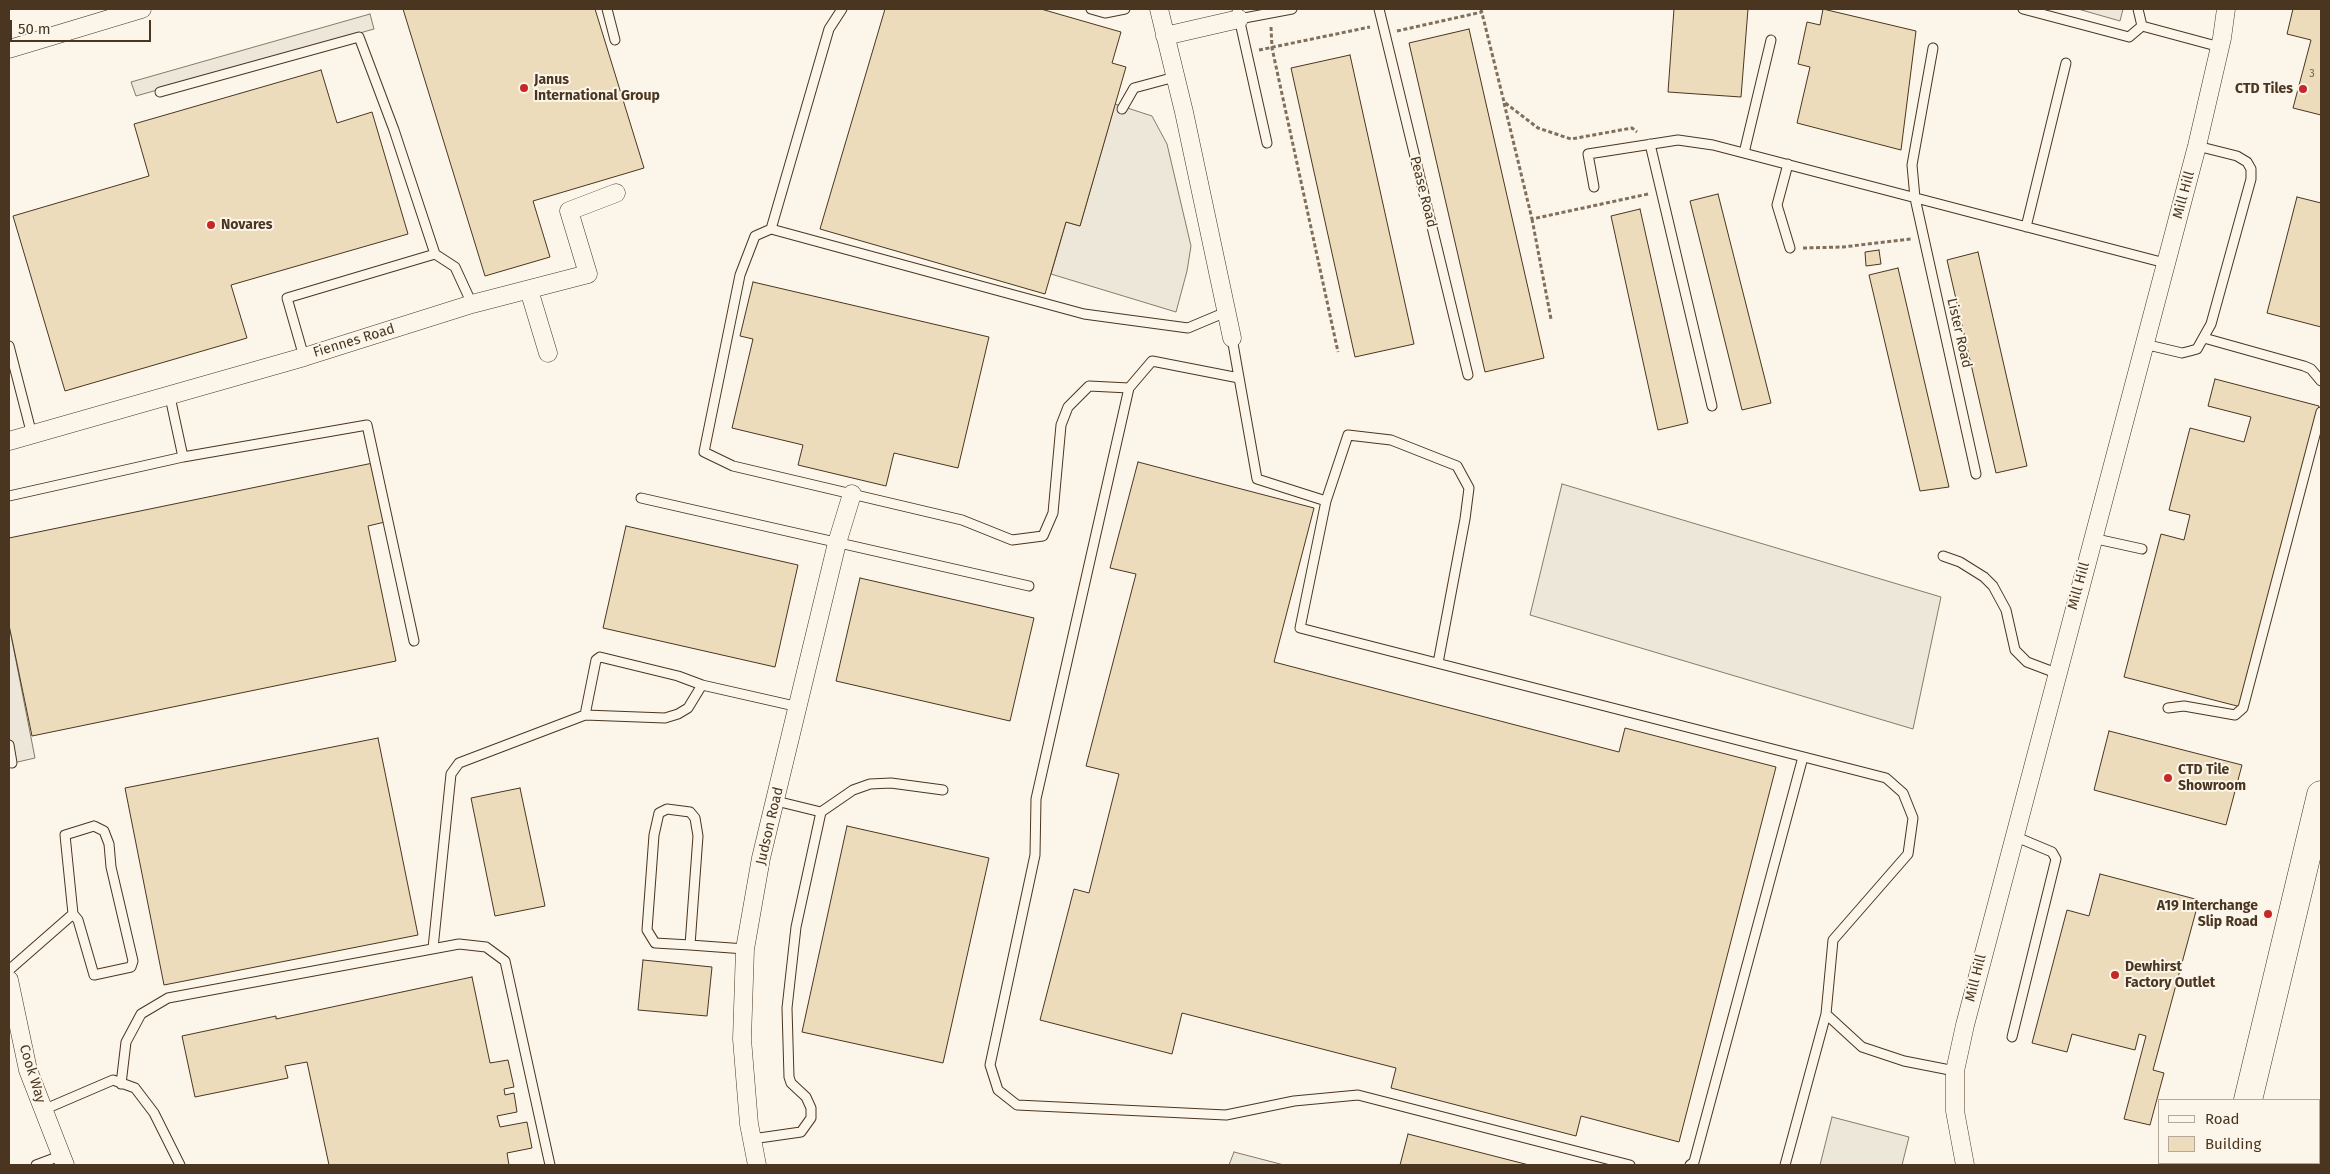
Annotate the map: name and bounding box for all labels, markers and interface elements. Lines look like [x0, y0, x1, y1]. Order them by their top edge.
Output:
scale bar [12, 10, 154, 42]
text: 50 m [18, 20, 51, 38]
house number: 3 [2309, 67, 2315, 81]
place label: Janus International Group [534, 72, 660, 104]
place label: CTD Tiles [2235, 81, 2293, 97]
marker: Janus International Group [518, 82, 530, 94]
marker: CTD Tiles [2297, 83, 2309, 95]
street label: Pease Road [1406, 155, 1440, 229]
street label: Mill Hill [2170, 169, 2198, 221]
place label: Novares [221, 217, 273, 233]
marker: Novares [205, 219, 217, 231]
street label: Lister Road [1943, 296, 1975, 370]
street label: Fiennes Road [311, 321, 397, 361]
street label: Mill Hill [2065, 560, 2093, 612]
place label: CTD Tile Showroom [2178, 762, 2246, 794]
marker: CTD Tile Showroom [2162, 772, 2174, 784]
street label: Judson Road [753, 785, 787, 867]
place label: A19 Interchange Slip Road [2157, 898, 2258, 930]
marker: A19 Interchange Slip Road [2262, 908, 2274, 920]
street label: Mill Hill [1962, 952, 1990, 1004]
place label: Dewhirst Factory Outlet [2125, 959, 2215, 992]
marker: Dewhirst Factory Outlet [2109, 969, 2121, 981]
street label: Cook Way [15, 1043, 49, 1105]
legend [2158, 1099, 2320, 1164]
text: Road [2205, 1110, 2240, 1128]
text: Building [2205, 1135, 2261, 1153]

